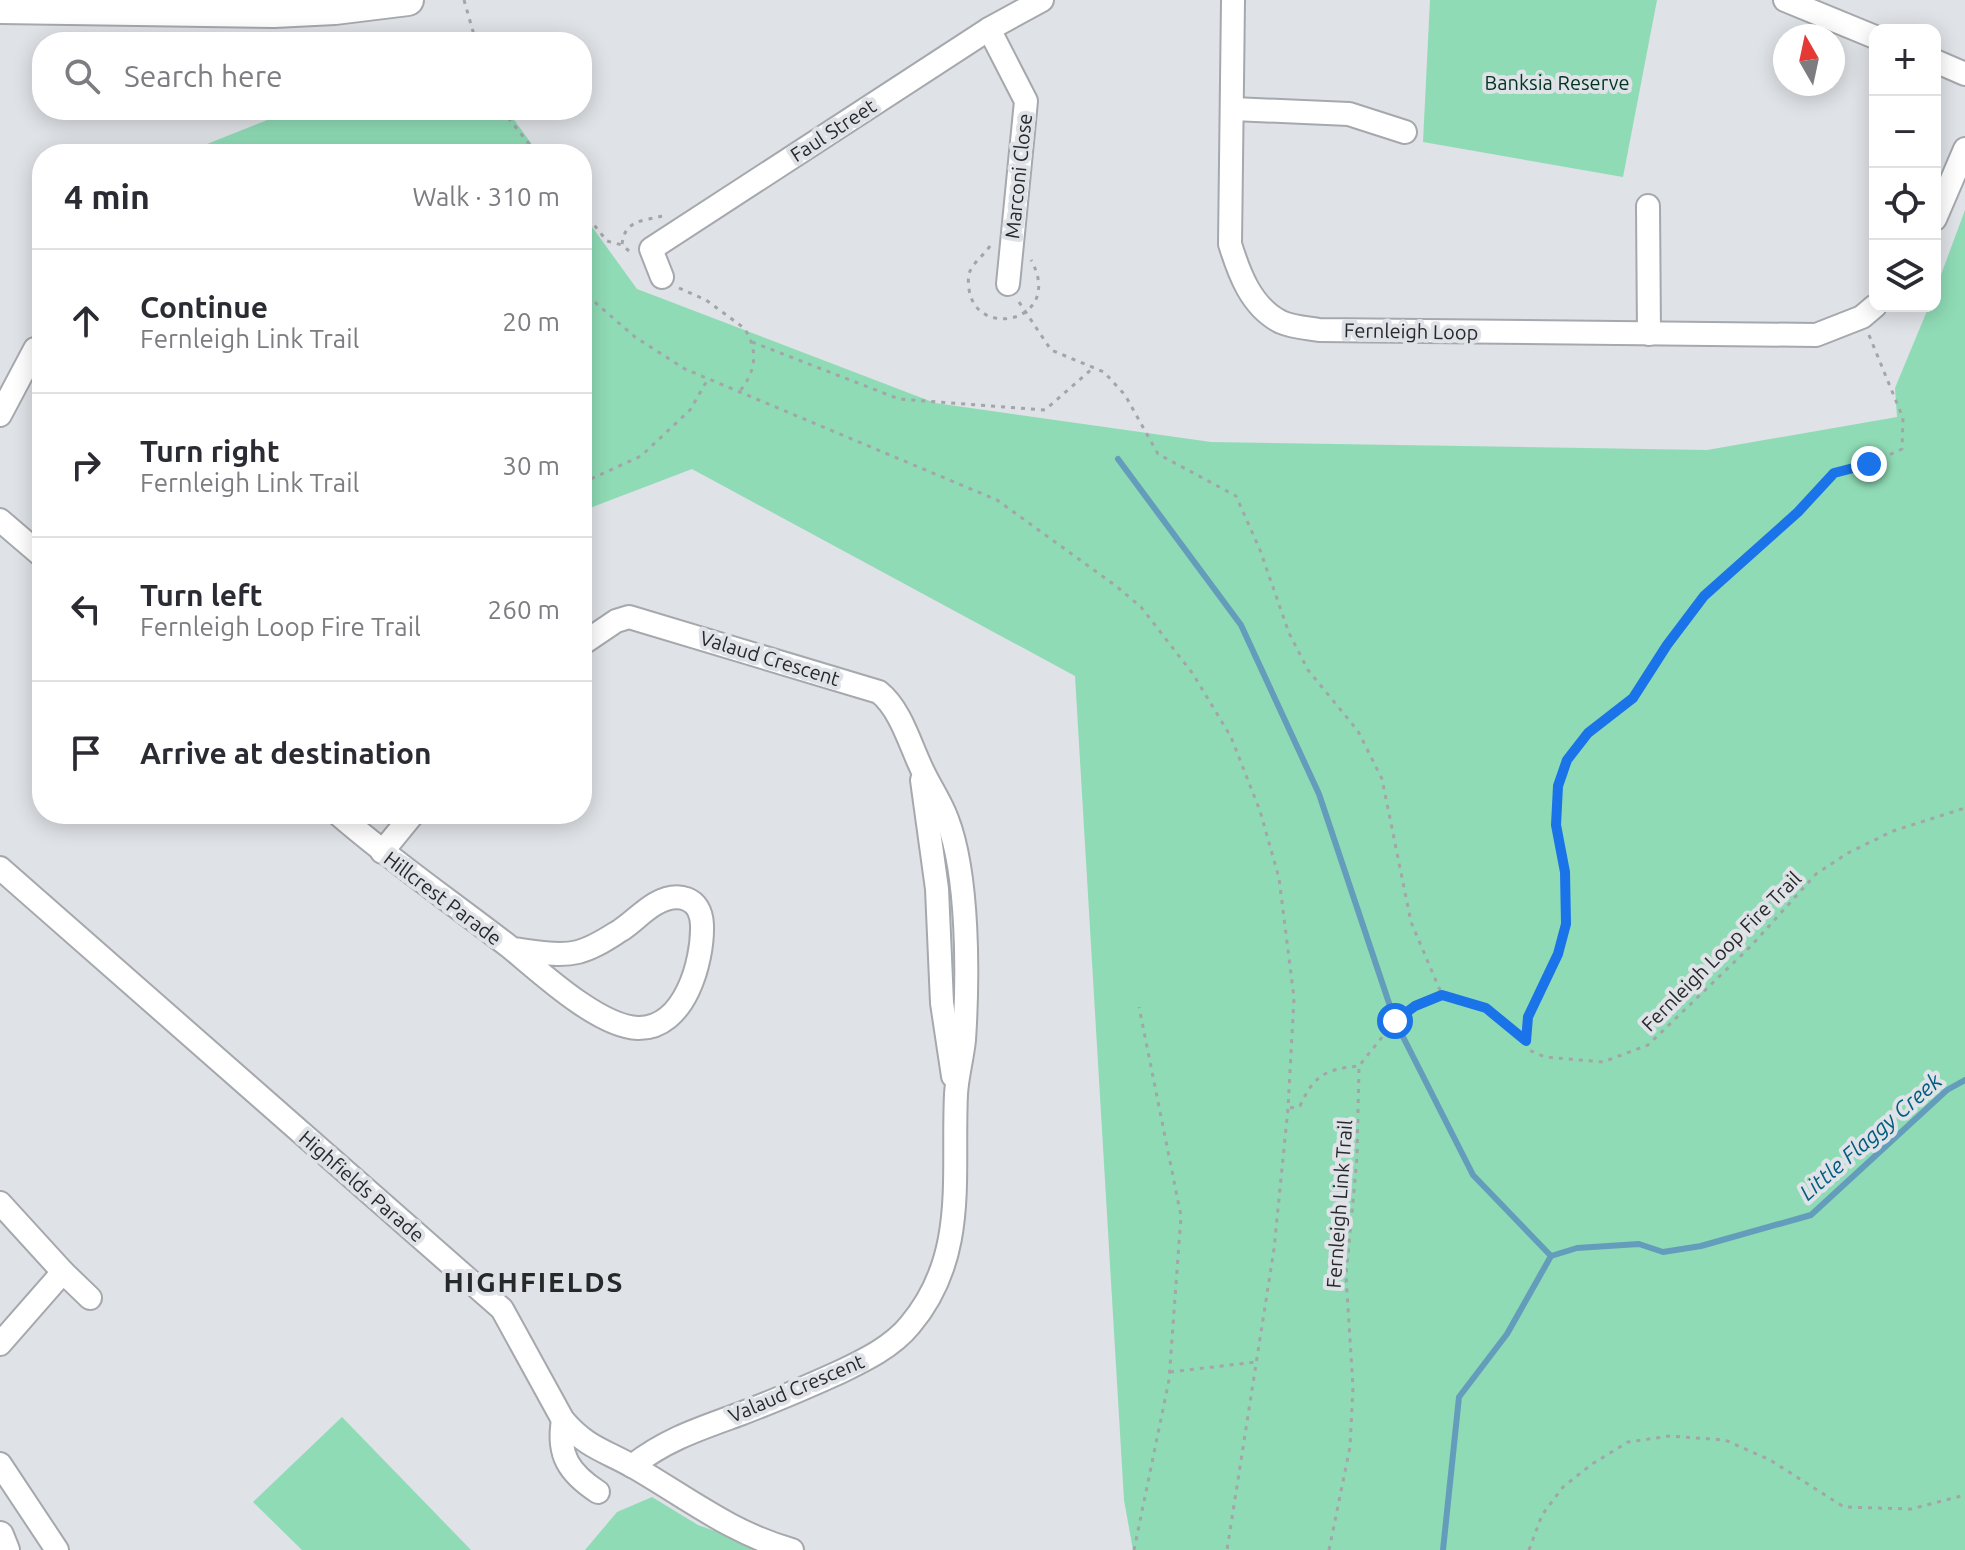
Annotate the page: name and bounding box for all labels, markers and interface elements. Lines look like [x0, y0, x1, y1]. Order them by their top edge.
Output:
north arrow [1773, 24, 1845, 96]
map controls [1869, 24, 1941, 312]
button: + [1869, 24, 1941, 96]
search box [32, 32, 592, 120]
icon: search [60, 54, 104, 98]
text: Search here [124, 59, 283, 93]
park label: Banksia Reserve [1485, 71, 1629, 94]
street label: Faul Street [786, 94, 880, 166]
button: − [1869, 96, 1941, 168]
street label: Marconi Close [1000, 112, 1036, 240]
button: locate [1869, 168, 1941, 240]
text: 4 min [64, 177, 150, 215]
text: Walk · 310 m [412, 182, 560, 211]
button: layers [1869, 240, 1941, 312]
text: Continue [140, 290, 268, 324]
icon: ahead [64, 299, 108, 343]
text: 20 m [502, 307, 560, 336]
street label: Fernleigh Loop [1344, 318, 1478, 344]
text: Fernleigh Link Trail [140, 324, 359, 353]
text: Turn right [140, 434, 280, 468]
icon: right [64, 443, 108, 487]
route end [1851, 446, 1887, 482]
text: 30 m [502, 451, 560, 480]
text: Fernleigh Link Trail [140, 468, 359, 497]
text: Turn left [140, 578, 262, 612]
icon: left [64, 587, 108, 631]
text: 260 m [488, 595, 560, 624]
text: Fernleigh Loop Fire Trail [140, 612, 421, 641]
street label: Valaud Crescent [697, 626, 843, 690]
icon: arrive [64, 731, 108, 775]
text: Arrive at destination [140, 736, 432, 770]
street label: Hillcrest Parade [380, 846, 506, 950]
street label: Fernleigh Loop Fire Trail [1637, 867, 1805, 1035]
route start [1377, 1003, 1413, 1039]
water label: Little Flaggy Creek [1794, 1067, 1947, 1204]
street label: Fernleigh Link Trail [1322, 1119, 1356, 1289]
street label: Highfields Parade [295, 1125, 429, 1247]
district label: HIGHFIELDS [444, 1266, 624, 1297]
street label: Valaud Crescent [725, 1349, 867, 1427]

